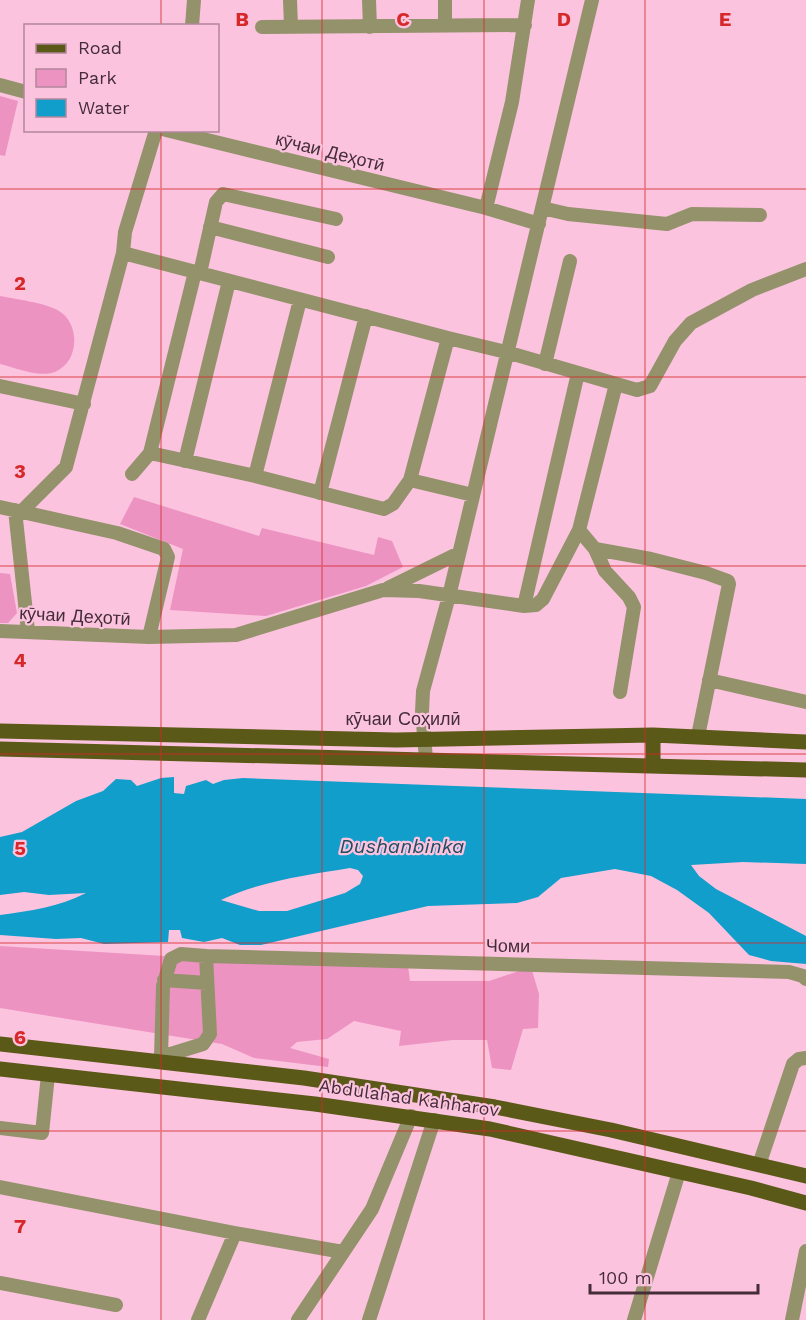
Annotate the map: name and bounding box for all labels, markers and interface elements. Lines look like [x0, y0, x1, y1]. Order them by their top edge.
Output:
text: B [235, 7, 249, 31]
text: C [396, 7, 410, 31]
text: D [557, 7, 571, 31]
text: E [719, 7, 731, 31]
legend [24, 24, 219, 132]
text: Road [78, 37, 122, 58]
text: Park [78, 67, 117, 88]
text: Water [78, 97, 130, 118]
street label: кӯчаи Деҳотӣ [273, 128, 387, 175]
text: 2 [14, 271, 26, 295]
text: 3 [14, 459, 26, 483]
street label: кӯчаи Деҳотӣ [19, 602, 131, 629]
text: 4 [14, 648, 27, 672]
street label: кӯчаи Соҳилӣ [345, 708, 461, 729]
water label: Dushanbinka [340, 834, 464, 858]
text: 5 [14, 836, 26, 860]
street label: Чоми [486, 935, 530, 956]
text: 6 [14, 1025, 26, 1049]
street label: Abdulahad Kahharov [318, 1074, 501, 1121]
text: 7 [14, 1214, 26, 1238]
scale bar [590, 1257, 758, 1295]
text: 100 m [599, 1267, 652, 1288]

